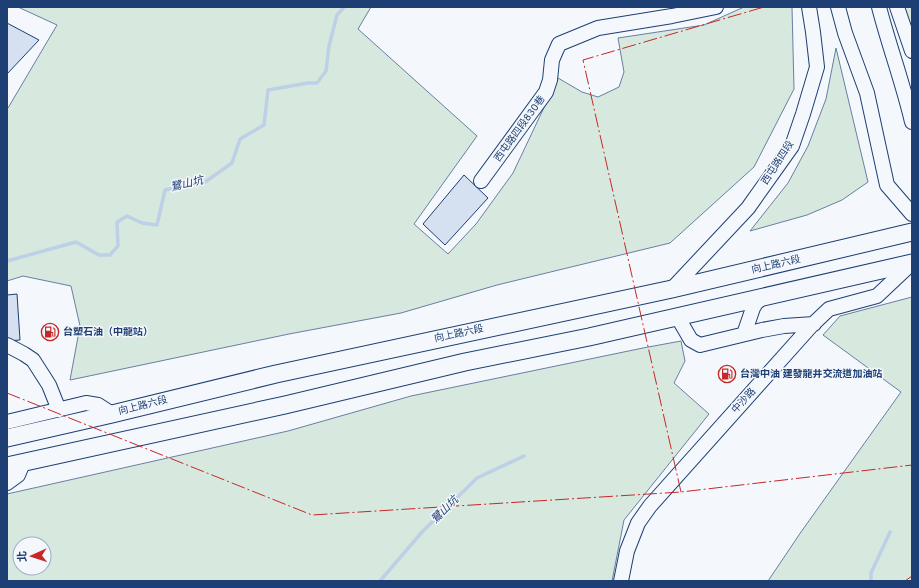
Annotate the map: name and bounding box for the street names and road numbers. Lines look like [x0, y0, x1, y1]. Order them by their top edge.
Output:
street label: 西屯路四段830巷 [492, 93, 548, 165]
street label: 西屯路四段 [759, 138, 797, 188]
street label: 向上路六段 [750, 253, 802, 277]
street label: 向上路六段 [433, 322, 485, 346]
street label: 中沙路 [729, 386, 759, 416]
street label: 向上路六段 [117, 394, 169, 418]

